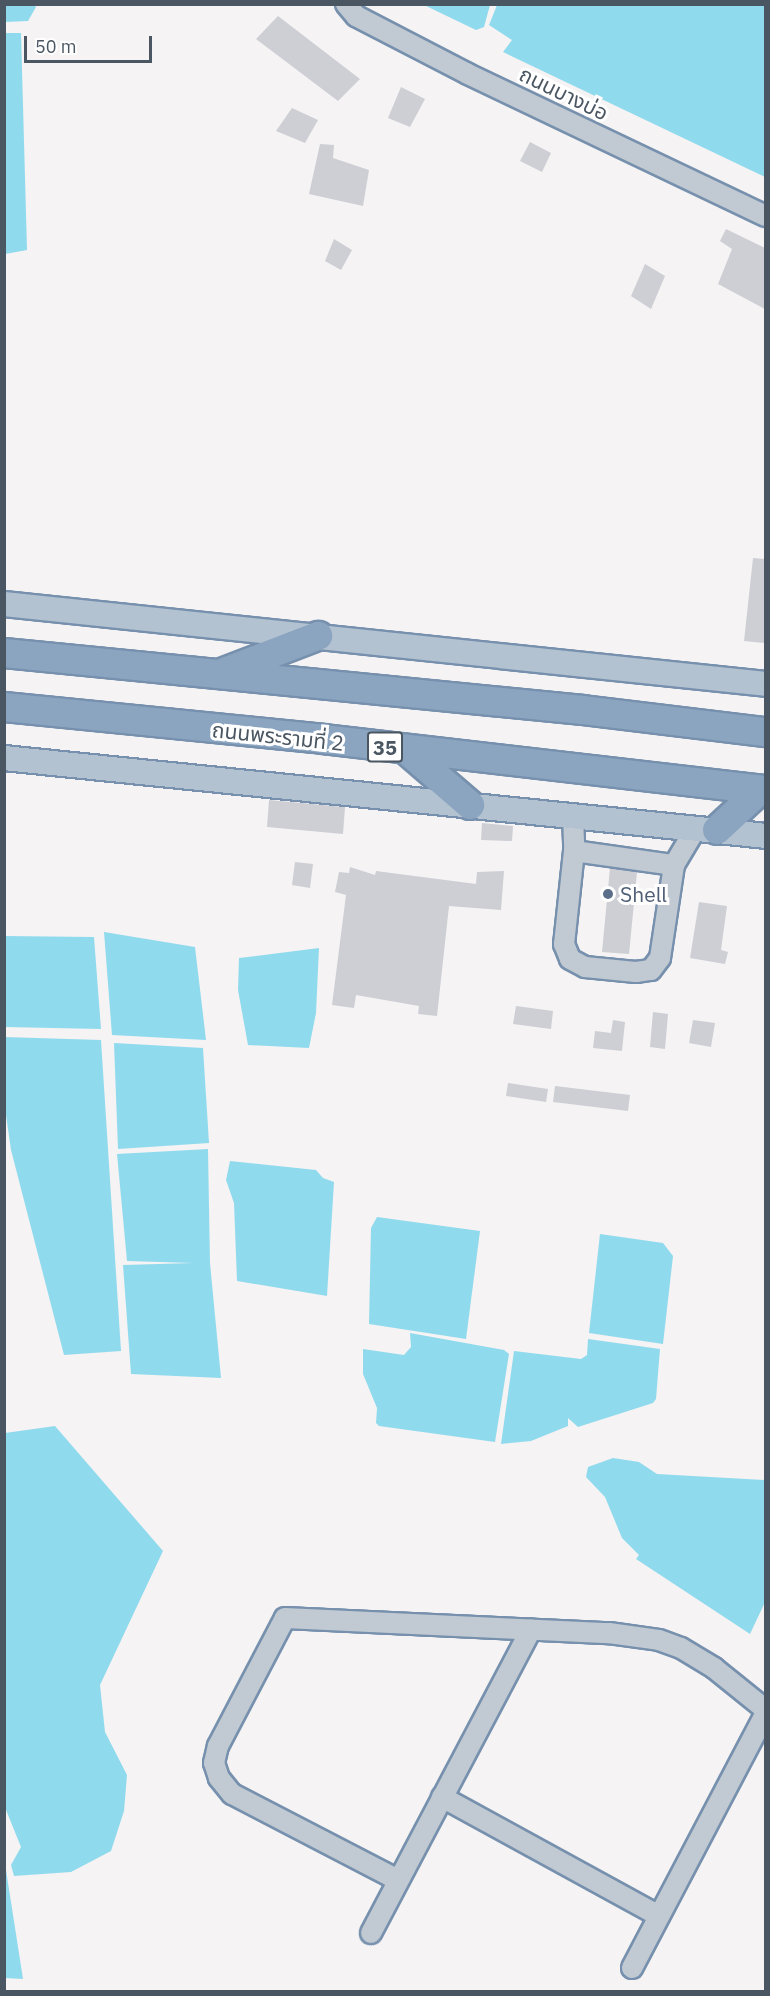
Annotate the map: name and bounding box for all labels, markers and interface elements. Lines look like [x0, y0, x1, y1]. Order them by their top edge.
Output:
scale bar [27, 24, 154, 62]
text: 50 m [35, 35, 77, 58]
street label: ถนนบางบ่อ [516, 61, 612, 125]
street label: ถนนพระรามที่ 2 [211, 717, 345, 755]
road number: 35 [367, 730, 403, 764]
place label: Shell [620, 881, 667, 907]
marker: Shell [601, 887, 615, 901]

